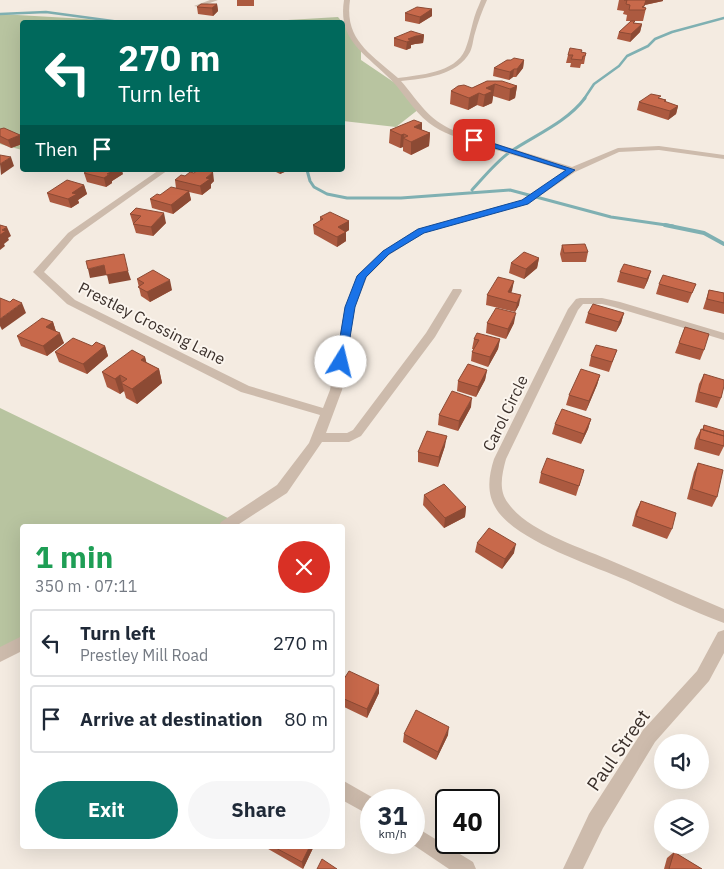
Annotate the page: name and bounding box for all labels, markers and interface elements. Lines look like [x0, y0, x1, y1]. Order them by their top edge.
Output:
text: 270 m [118, 35, 221, 81]
icon: left [35, 40, 100, 105]
text: Turn left [118, 79, 201, 108]
pin [453, 119, 495, 161]
icon: arrive [460, 126, 488, 154]
icon: arrive [88, 135, 116, 163]
text: Then [35, 137, 78, 161]
street label: Prestley Crossing Lane [75, 277, 229, 369]
position arrow [314, 335, 366, 387]
street label: Carol Circle [478, 371, 532, 454]
text: 1 min [35, 537, 113, 576]
button: close [278, 541, 330, 593]
text: 350 m · 07:11 [35, 576, 137, 596]
text: Turn left [80, 621, 156, 645]
icon: left [37, 629, 65, 657]
text: 270 m [273, 631, 328, 655]
text: Prestley Mill Road [80, 645, 208, 665]
icon: arrive [37, 705, 65, 733]
street label: Paul Street [581, 705, 655, 795]
text: Arrive at destination [80, 707, 263, 731]
text: 80 m [284, 707, 328, 731]
map controls [654, 734, 709, 854]
button: sound [654, 734, 709, 789]
button: Exit [35, 781, 178, 839]
button: Share [188, 781, 330, 839]
speed limit sign: 40 [435, 789, 500, 854]
text: 31 [377, 799, 408, 832]
button: layers [654, 799, 709, 854]
text: km/h [378, 826, 407, 841]

